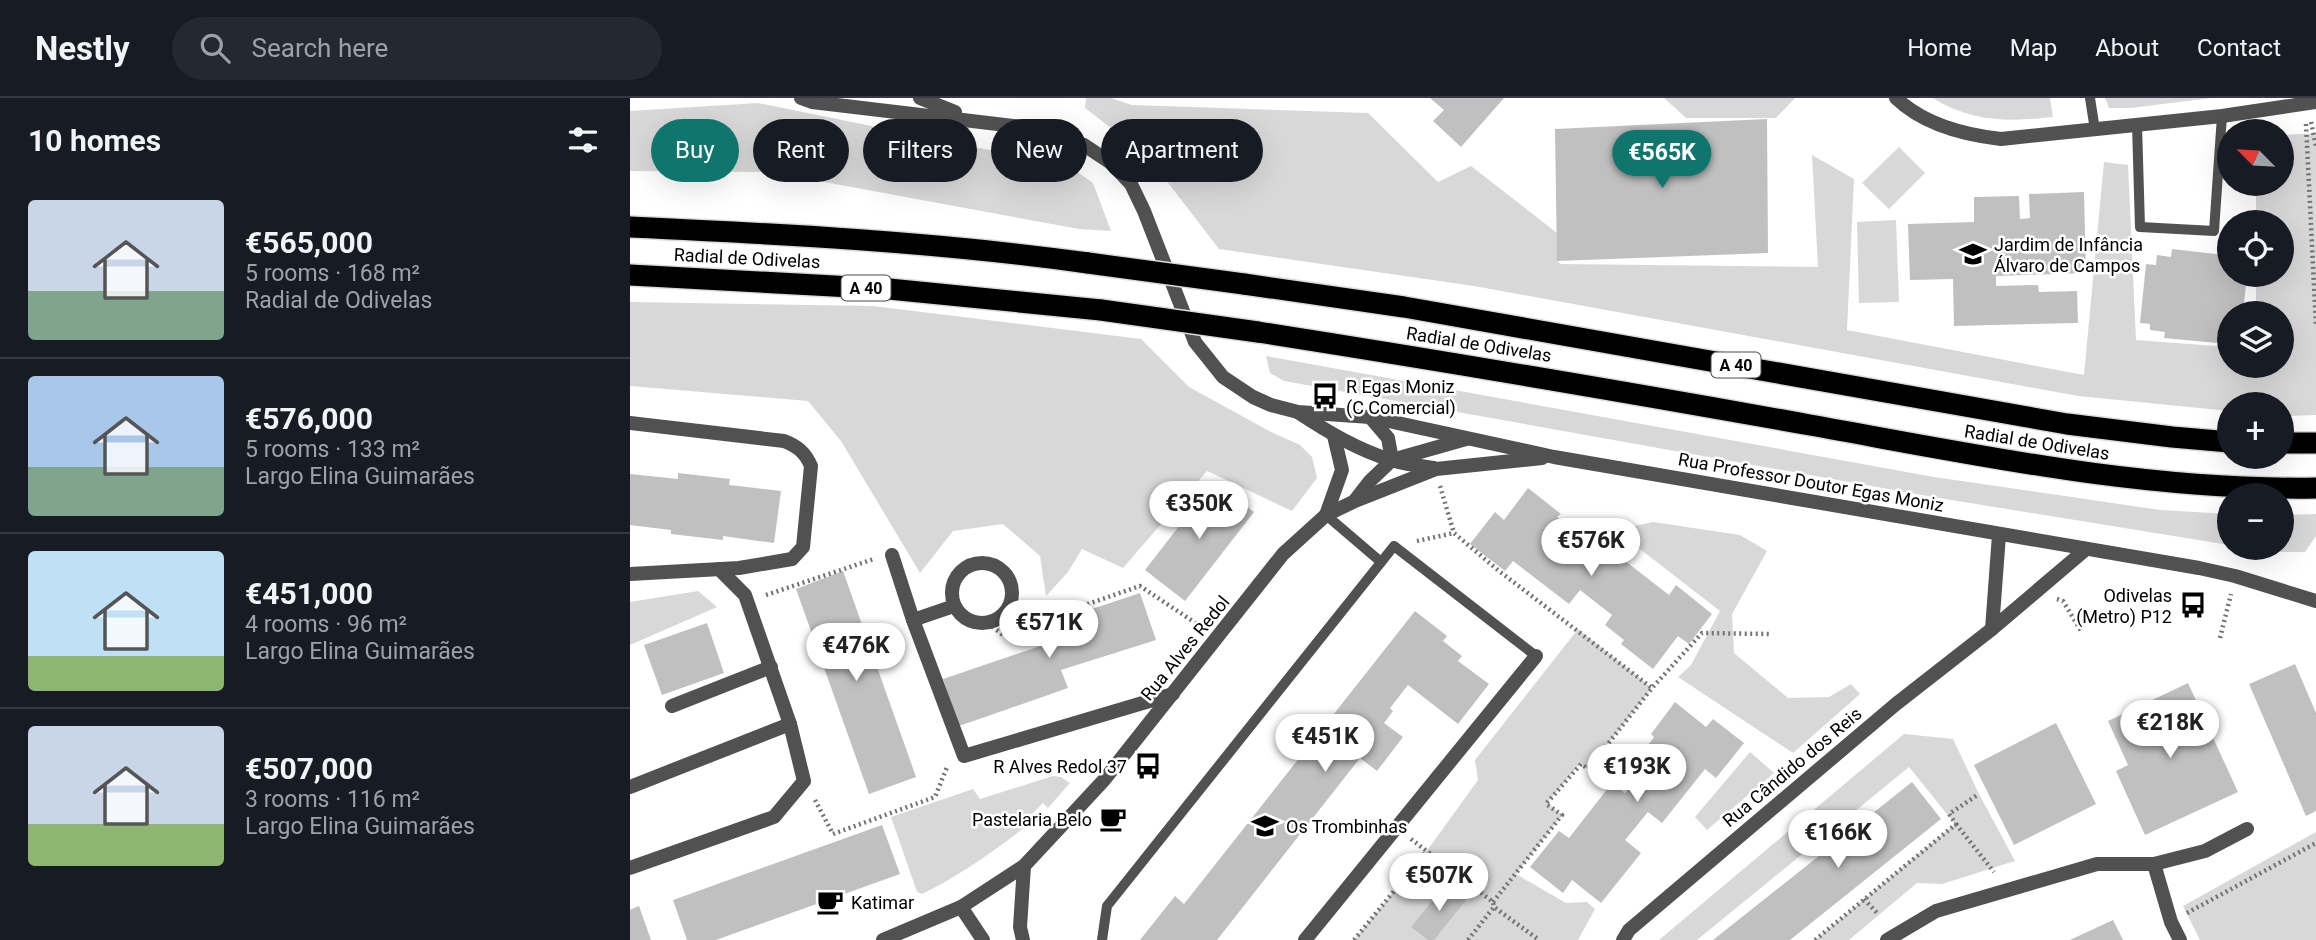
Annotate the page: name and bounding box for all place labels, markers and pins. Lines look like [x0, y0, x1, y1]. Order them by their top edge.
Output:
pin: €565K [1613, 130, 1711, 190]
place label: Jardim de Infância Álvaro de Campos [1994, 234, 2143, 276]
school or university icon: Jardim de Infância Álvaro de Campos [1958, 239, 1988, 269]
place label: R Egas Moniz (C Comercial) [1346, 376, 1456, 419]
bus stop icon: R Egas Moniz (C Comercial) [1310, 381, 1340, 411]
pin: €350K [1150, 482, 1248, 541]
pin: €576K [1542, 518, 1640, 578]
place label: Odivelas (Metro) P12 [2076, 585, 2172, 628]
bus stop icon: Odivelas (Metro) P12 [2178, 590, 2208, 620]
pin: €571K [1000, 601, 1098, 660]
pin: €476K [807, 624, 905, 683]
pin: €218K [2121, 700, 2219, 760]
pin: €451K [1276, 714, 1374, 774]
pin: €193K [1588, 744, 1686, 804]
bus stop icon: R Alves Redol 37 [1133, 751, 1163, 781]
place label: R Alves Redol 37 [993, 756, 1127, 777]
cafe icon: Pastelaria Belo [1098, 804, 1128, 834]
place label: Pastelaria Belo [972, 809, 1092, 830]
pin: €166K [1789, 810, 1887, 870]
school or university icon: Os Trombinhas [1250, 811, 1280, 841]
place label: Os Trombinhas [1286, 816, 1407, 837]
pin: €507K [1390, 854, 1488, 913]
cafe icon: Katimar [815, 887, 845, 917]
place label: Katimar [851, 892, 914, 913]

